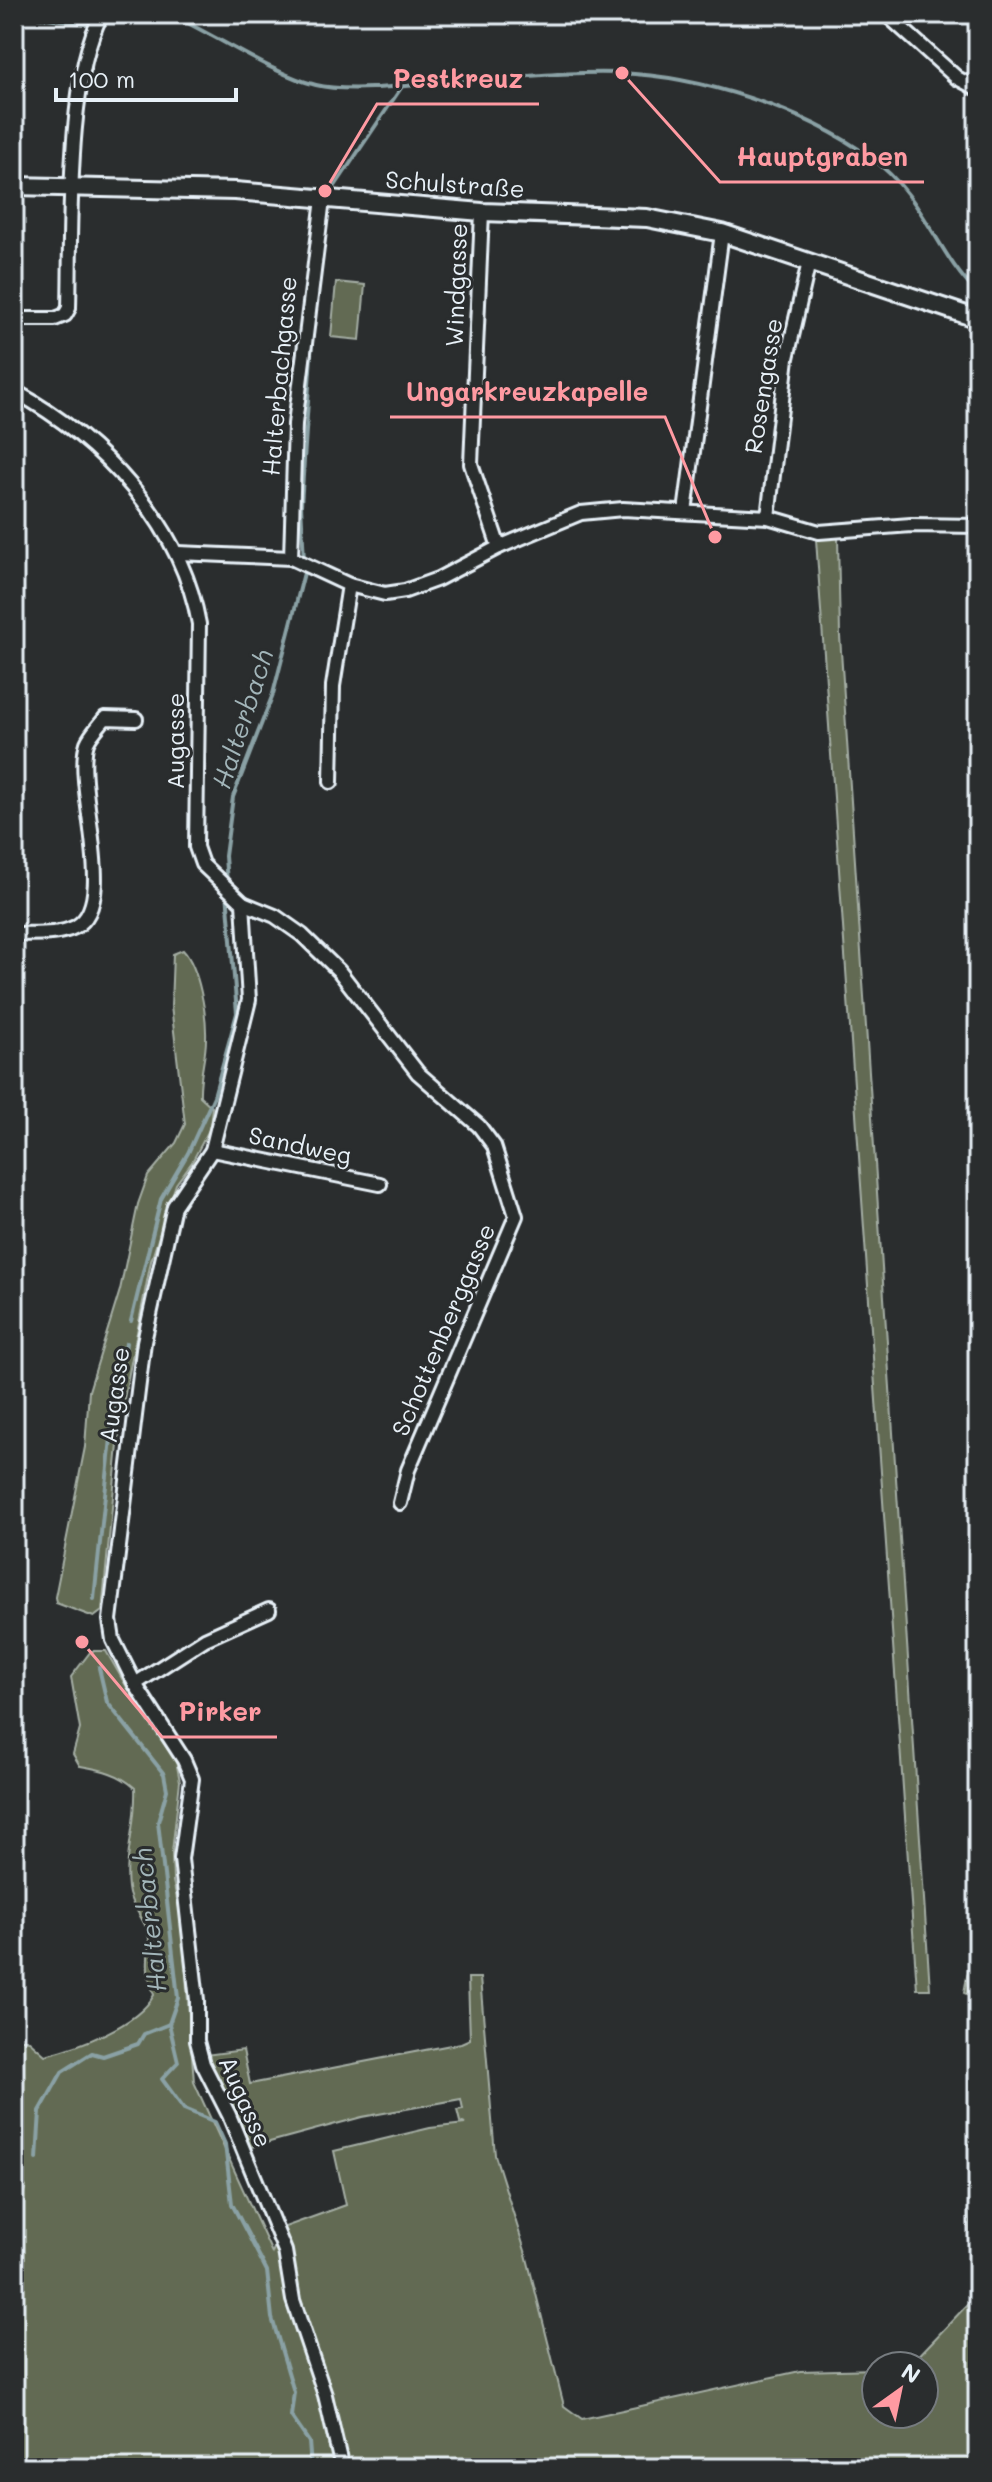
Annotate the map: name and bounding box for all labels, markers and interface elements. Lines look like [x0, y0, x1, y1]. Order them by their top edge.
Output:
scale bar [56, 52, 236, 102]
callout: Pestkreuz [377, 54, 539, 104]
text: Pestkreuz [393, 61, 523, 95]
text: 100 m [68, 63, 135, 94]
callout: Hauptgraben [720, 132, 924, 182]
text: Hauptgraben [736, 139, 908, 173]
street label: Schulstraße [384, 163, 526, 204]
street label: Windgasse [438, 222, 473, 347]
street label: Halterbachgasse [254, 275, 303, 477]
street label: Rosengasse [737, 316, 789, 456]
callout: Ungarkreuzkapelle [390, 367, 665, 417]
text: Ungarkreuzkapelle [406, 374, 648, 408]
water label: Halterbach [204, 645, 281, 793]
street label: Augasse [159, 693, 190, 789]
street label: Sandweg [246, 1119, 355, 1171]
street label: Schottenberggasse [384, 1218, 501, 1440]
street label: Augasse [91, 1345, 136, 1445]
callout: Pirker [162, 1687, 277, 1737]
text: Pirker [178, 1694, 262, 1728]
water label: Halterbach [125, 1846, 173, 1994]
street label: Augasse [213, 2051, 280, 2152]
north arrow [860, 2350, 940, 2430]
text: N [896, 2356, 926, 2390]

